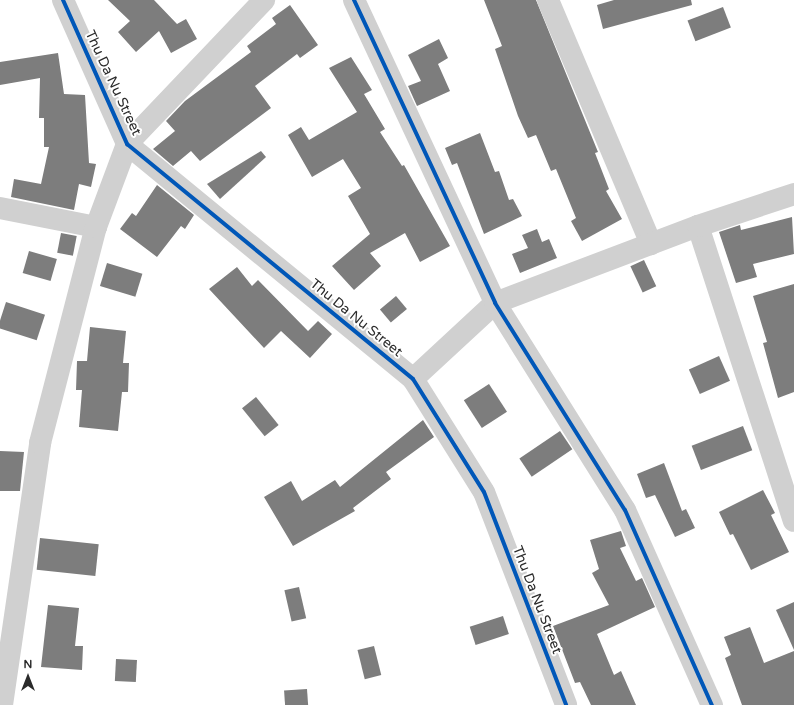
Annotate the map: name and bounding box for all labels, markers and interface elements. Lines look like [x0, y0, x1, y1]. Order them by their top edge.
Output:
street label: Thu Da Nu Street [81, 28, 145, 138]
street label: Thu Da Nu Street [306, 276, 406, 360]
street label: Thu Da Nu Street [509, 544, 565, 656]
north arrow [8, 657, 48, 697]
text: N [24, 658, 32, 671]

